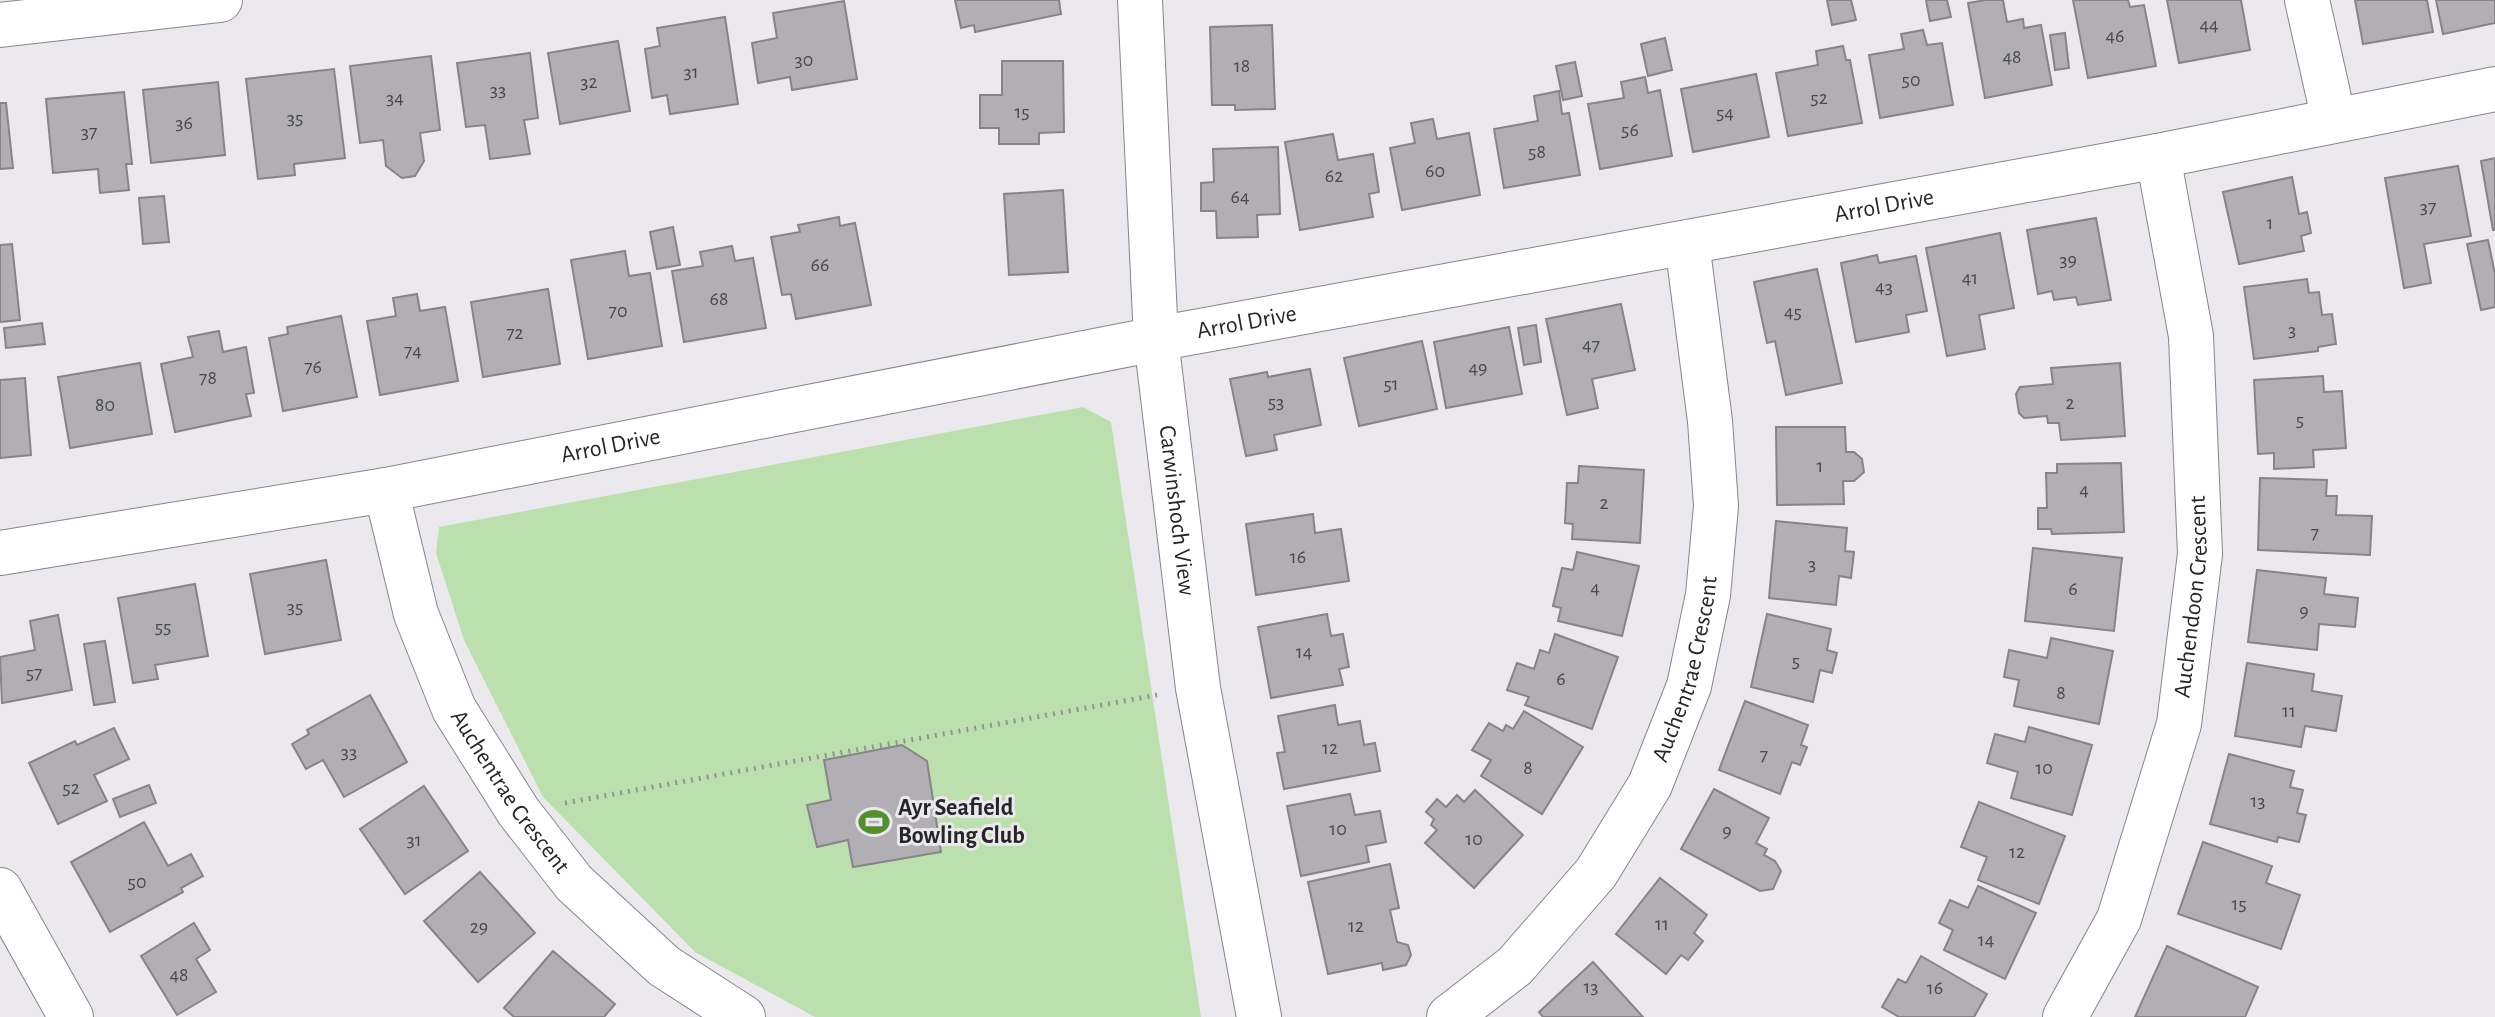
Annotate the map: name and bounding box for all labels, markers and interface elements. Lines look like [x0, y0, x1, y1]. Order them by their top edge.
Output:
house number: 44 [2199, 15, 2219, 35]
house number: 46 [2105, 26, 2125, 46]
house number: 48 [2002, 47, 2022, 67]
house number: 30 [795, 50, 813, 70]
house number: 18 [1234, 56, 1250, 76]
house number: 31 [683, 62, 699, 82]
house number: 50 [1902, 70, 1920, 90]
house number: 32 [580, 72, 598, 92]
house number: 33 [490, 80, 506, 100]
house number: 34 [386, 88, 404, 108]
house number: 52 [1810, 88, 1828, 108]
house number: 15 [1014, 102, 1030, 122]
house number: 54 [1716, 103, 1734, 123]
house number: 35 [287, 108, 303, 128]
house number: 36 [175, 113, 193, 133]
house number: 56 [1621, 120, 1639, 140]
house number: 37 [81, 122, 97, 142]
house number: 58 [1528, 142, 1546, 162]
house number: 60 [1425, 161, 1445, 181]
house number: 62 [1325, 166, 1343, 186]
street label: Arrol Drive [1832, 185, 1936, 227]
house number: 64 [1230, 187, 1250, 207]
house number: 37 [2420, 197, 2436, 217]
house number: 1 [2267, 213, 2273, 233]
house number: 39 [2059, 250, 2077, 270]
house number: 66 [811, 255, 829, 275]
house number: 41 [1962, 268, 1978, 288]
house number: 43 [1875, 277, 1893, 297]
house number: 68 [710, 289, 728, 309]
house number: 70 [609, 301, 627, 321]
street label: Arrol Drive [1195, 302, 1298, 343]
house number: 45 [1784, 302, 1802, 322]
house number: 3 [2288, 320, 2296, 340]
house number: 72 [506, 323, 524, 343]
house number: 47 [1582, 335, 1600, 355]
house number: 74 [404, 341, 422, 361]
house number: 76 [304, 357, 322, 377]
house number: 49 [1468, 358, 1488, 378]
house number: 78 [199, 368, 217, 388]
house number: 51 [1383, 374, 1399, 394]
house number: 53 [1268, 392, 1284, 412]
house number: 2 [2065, 393, 2075, 413]
house number: 80 [95, 395, 115, 415]
house number: 5 [2296, 410, 2304, 430]
street label: Arrol Drive [559, 424, 662, 467]
street label: Carwinshoch View [1154, 424, 1199, 597]
house number: 1 [1817, 456, 1823, 476]
house number: 4 [2079, 480, 2089, 500]
house number: 2 [1599, 493, 1609, 513]
street label: Auchendoon Crescent [2170, 495, 2212, 699]
house number: 7 [2311, 523, 2319, 543]
house number: 16 [1290, 547, 1306, 567]
house number: 3 [1808, 554, 1816, 574]
street label: Auchentrae Crescent [1648, 575, 1722, 765]
house number: 4 [1590, 578, 1600, 598]
house number: 6 [2068, 579, 2078, 599]
house number: 35 [287, 597, 303, 617]
house number: 9 [2299, 601, 2309, 621]
house number: 55 [155, 617, 171, 637]
house number: 14 [1296, 642, 1312, 662]
house number: 5 [1792, 651, 1800, 671]
house number: 57 [26, 663, 42, 683]
house number: 6 [1556, 669, 1566, 689]
house number: 8 [2056, 683, 2066, 703]
house number: 11 [2282, 701, 2296, 721]
street label: Auchentrae Crescent [446, 706, 574, 878]
house number: 12 [1322, 738, 1338, 758]
house number: 33 [341, 742, 357, 762]
house number: 7 [1760, 745, 1768, 765]
house number: 8 [1523, 758, 1533, 778]
house number: 10 [2035, 758, 2053, 778]
house number: 52 [62, 778, 80, 798]
house number: 13 [2250, 791, 2266, 811]
place label: Ayr Seafield Bowling Club [898, 796, 1025, 848]
sports icon: Ayr Seafield Bowling Club [857, 805, 891, 839]
house number: 10 [1329, 819, 1347, 839]
house number: 9 [1722, 821, 1732, 841]
house number: 10 [1465, 829, 1483, 849]
house number: 31 [406, 830, 422, 850]
house number: 12 [2009, 842, 2025, 862]
house number: 50 [128, 872, 146, 892]
house number: 15 [2231, 894, 2247, 914]
house number: 11 [1655, 914, 1669, 934]
house number: 12 [1348, 916, 1364, 936]
house number: 29 [470, 917, 488, 937]
house number: 14 [1978, 930, 1994, 950]
house number: 48 [169, 965, 189, 985]
house number: 13 [1583, 977, 1599, 997]
house number: 16 [1927, 978, 1943, 998]

